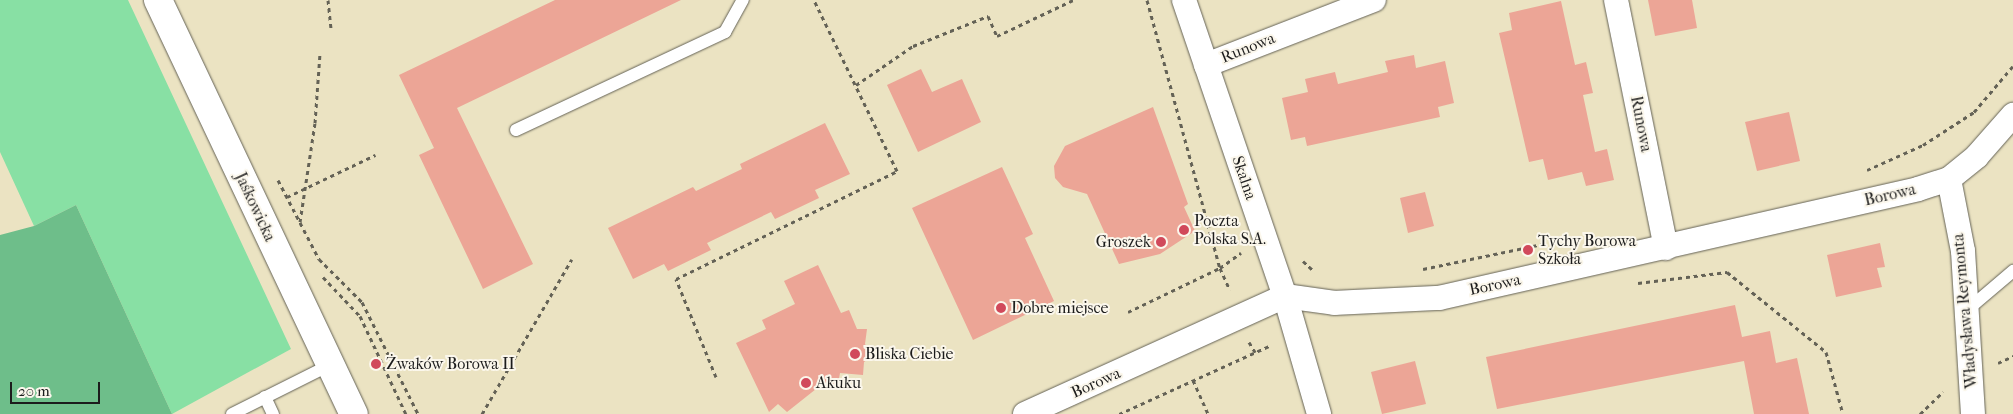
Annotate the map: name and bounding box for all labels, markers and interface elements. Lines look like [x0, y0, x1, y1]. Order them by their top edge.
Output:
street label: Runowa [1218, 29, 1278, 67]
street label: Runowa [1626, 94, 1656, 154]
street label: Skalna [1228, 154, 1260, 202]
street label: Jaśkowicka [231, 169, 279, 245]
street label: Borowa [1862, 180, 1918, 210]
place label: Poczta Polska S.A. [1194, 211, 1266, 249]
marker: Poczta Polska S.A. [1178, 224, 1190, 236]
place label: Tychy Borowa Szkoła [1538, 231, 1636, 269]
place label: Groszek [1096, 232, 1151, 252]
street label: Władysława Reymonta [1949, 233, 1981, 389]
marker: Groszek [1155, 236, 1167, 248]
marker: Tychy Borowa Szkoła [1522, 244, 1534, 256]
street label: Borowa [1468, 270, 1522, 300]
place label: Dobre miejsce [1011, 298, 1108, 318]
marker: Dobre miejsce [995, 302, 1007, 314]
place label: Bliska Ciebie [865, 344, 953, 364]
marker: Bliska Ciebie [849, 348, 861, 360]
place label: Żwaków Borowa II [386, 354, 515, 374]
marker: Żwaków Borowa II [370, 358, 382, 370]
street label: Borowa [1068, 364, 1124, 402]
scale bar [12, 372, 102, 404]
place label: Akuku [816, 373, 861, 393]
marker: Akuku [800, 377, 812, 389]
text: 20 m [18, 382, 50, 400]

